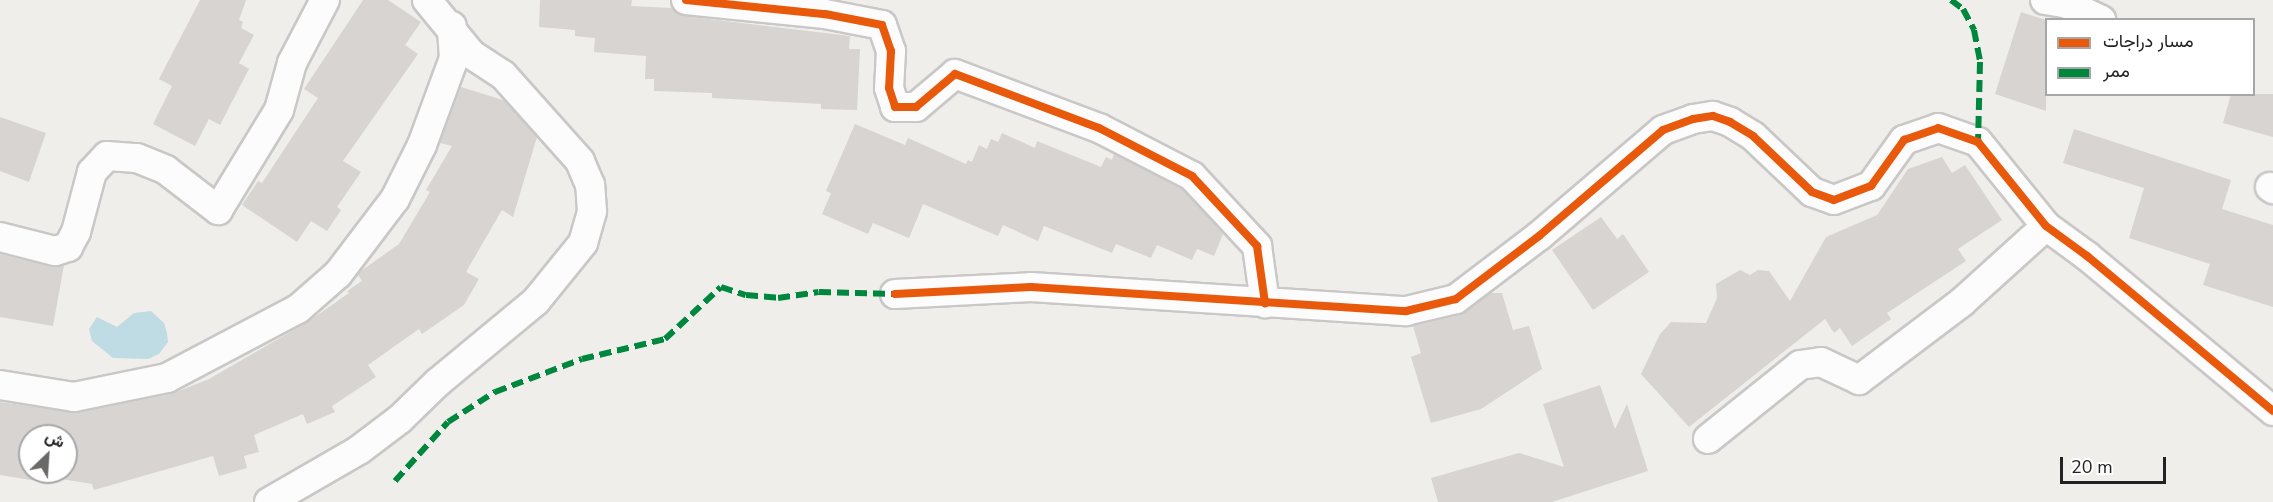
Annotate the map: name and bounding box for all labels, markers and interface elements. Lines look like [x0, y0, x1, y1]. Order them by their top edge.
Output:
legend [2045, 18, 2255, 96]
text: مسار دراجات [2103, 29, 2194, 53]
text: ممر [2103, 59, 2130, 83]
north arrow [18, 424, 78, 484]
text: ش [41, 425, 68, 454]
scale bar [2063, 445, 2170, 483]
text: 20 m [2071, 455, 2113, 479]

